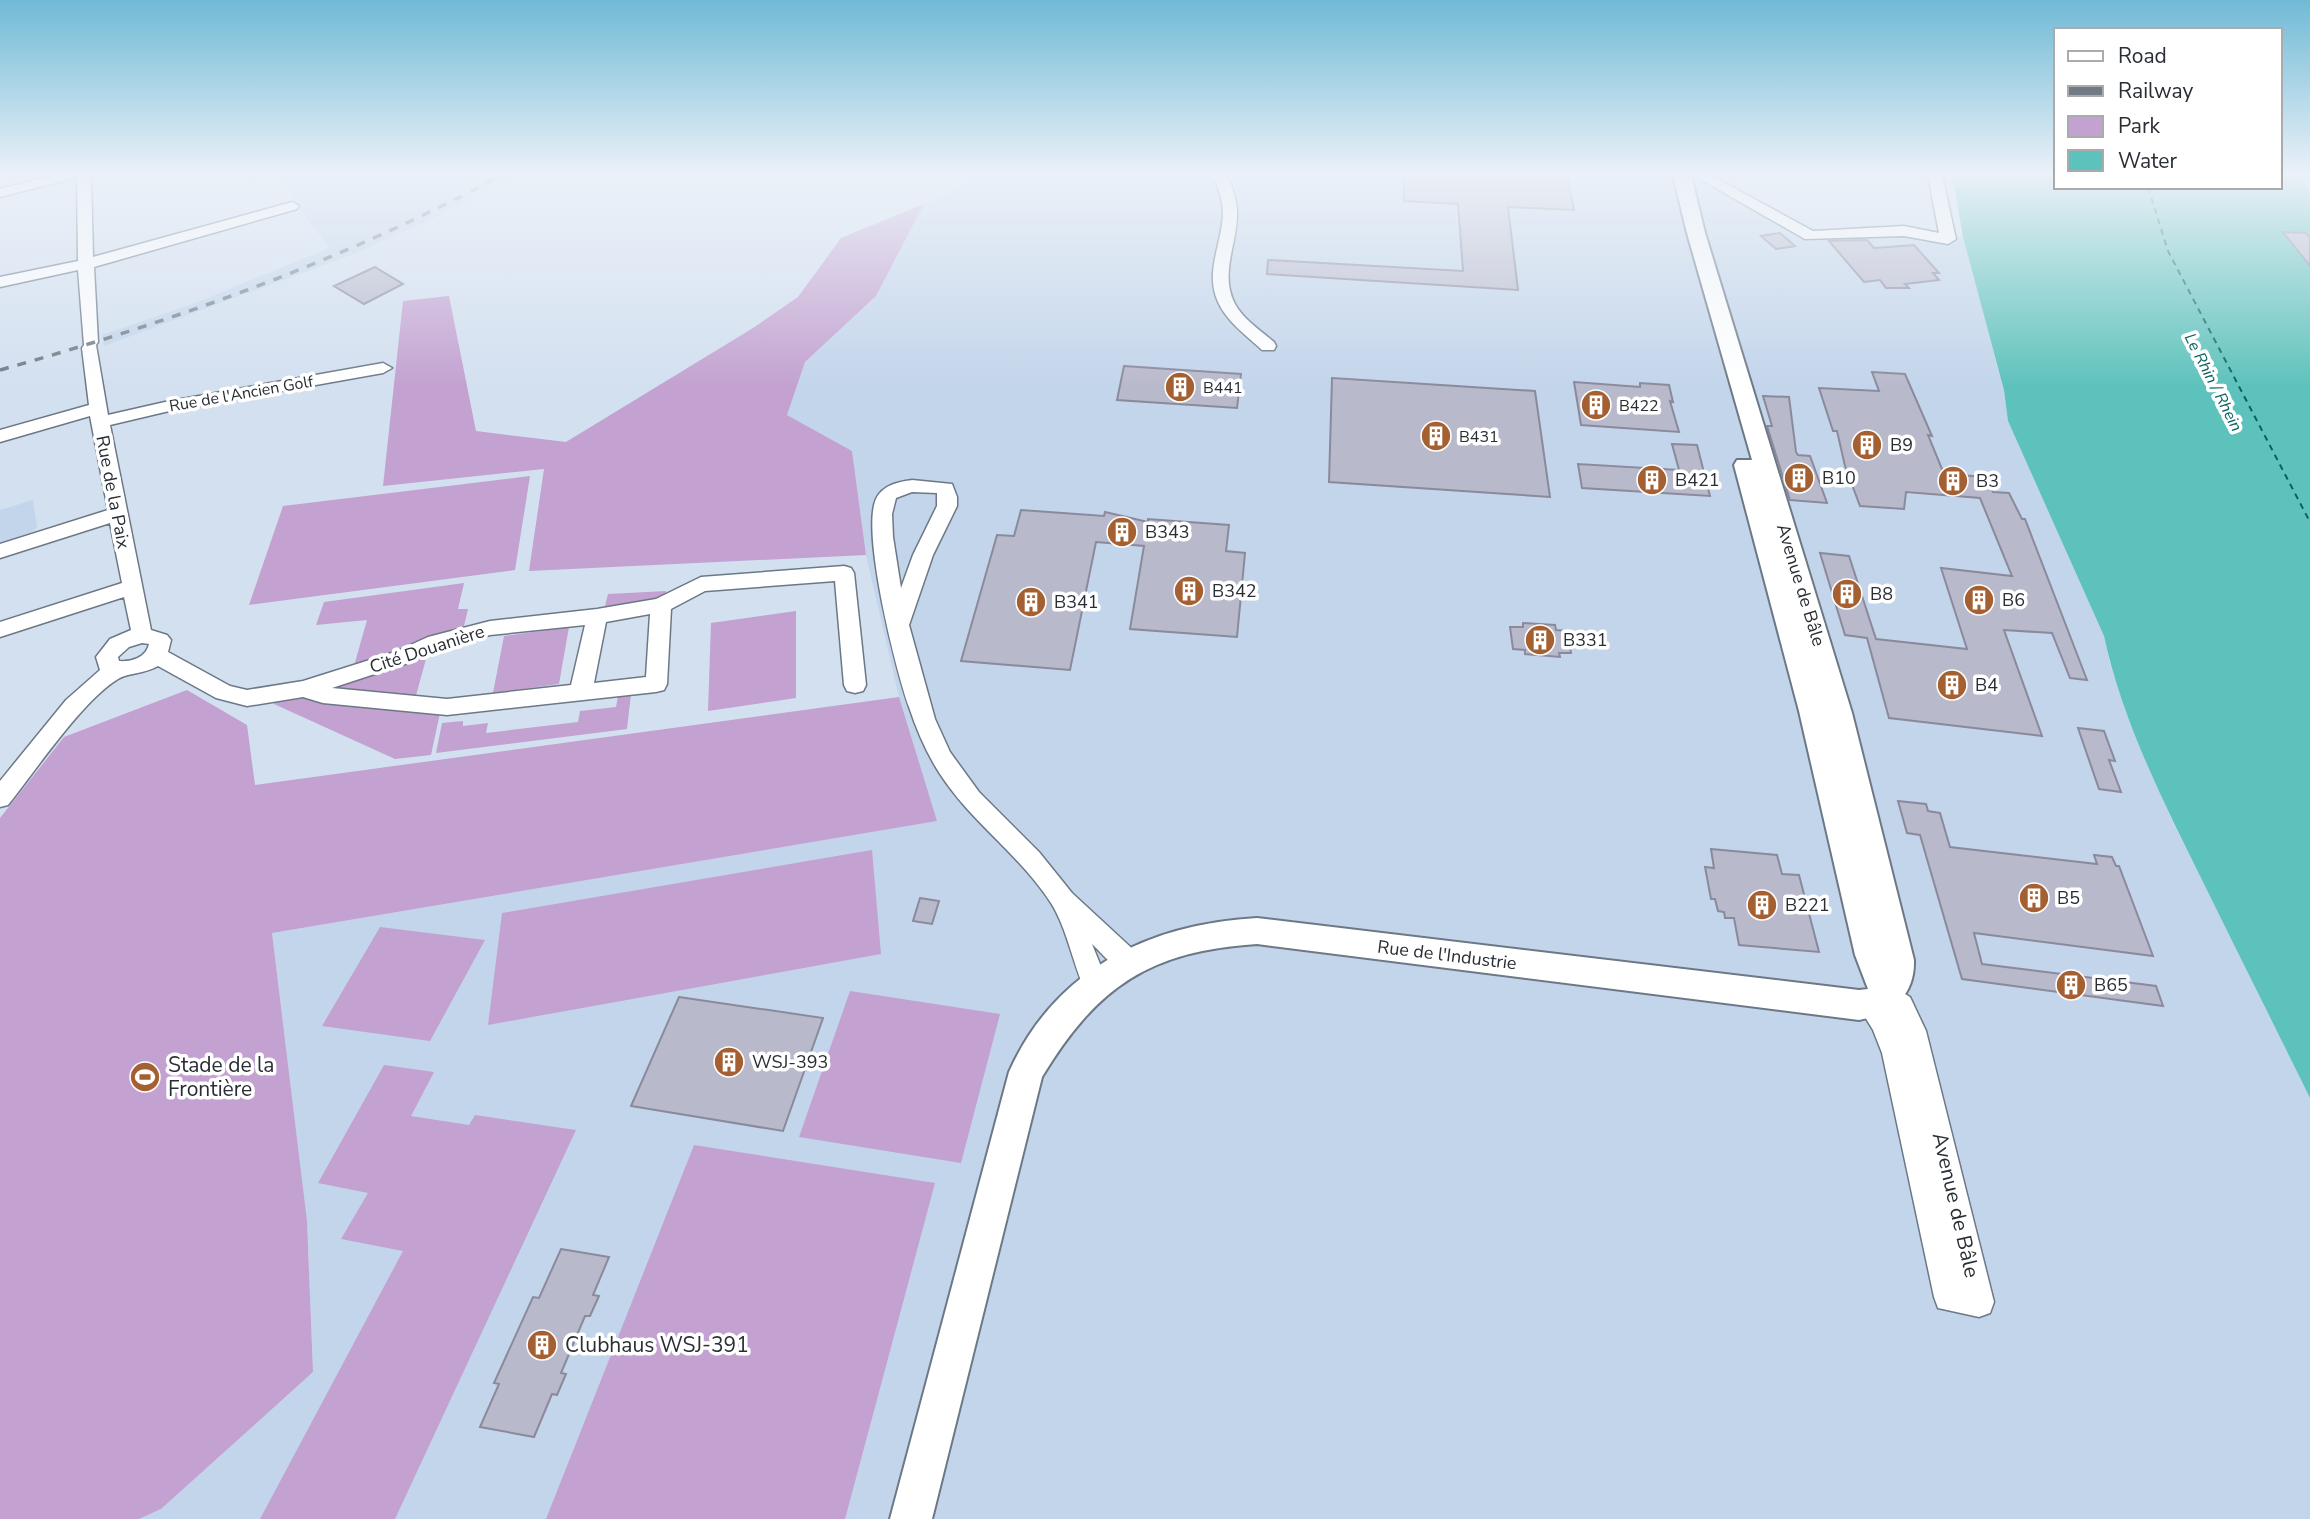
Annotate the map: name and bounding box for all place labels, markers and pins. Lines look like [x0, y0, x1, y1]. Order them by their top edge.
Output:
building icon: B441 [1163, 370, 1197, 404]
place label: B441 [1203, 377, 1243, 399]
building icon: B422 [1579, 388, 1613, 422]
place label: B422 [1619, 395, 1659, 417]
building icon: B431 [1419, 419, 1453, 453]
place label: B431 [1459, 426, 1499, 448]
building icon: B9 [1850, 428, 1884, 462]
place label: B9 [1890, 433, 1913, 457]
building icon: B10 [1782, 461, 1816, 495]
building icon: B421 [1635, 463, 1669, 497]
building icon: B3 [1936, 464, 1970, 498]
place label: B10 [1822, 466, 1856, 490]
place label: B421 [1675, 468, 1720, 492]
place label: B3 [1976, 469, 1999, 493]
building icon: B343 [1105, 515, 1139, 549]
place label: B343 [1145, 520, 1190, 544]
building icon: B342 [1172, 574, 1206, 608]
building icon: B8 [1830, 577, 1864, 611]
place label: B342 [1212, 579, 1257, 603]
place label: B8 [1870, 582, 1893, 606]
building icon: B6 [1962, 583, 1996, 617]
building icon: B341 [1014, 585, 1048, 619]
place label: B6 [2002, 588, 2025, 612]
place label: B341 [1054, 590, 1099, 614]
building icon: B331 [1523, 623, 1557, 657]
place label: B331 [1563, 628, 1608, 652]
building icon: B4 [1935, 668, 1969, 702]
place label: B4 [1975, 673, 1998, 697]
building icon: B5 [2017, 881, 2051, 915]
place label: B5 [2057, 886, 2080, 910]
building icon: B221 [1745, 888, 1779, 922]
place label: B221 [1785, 893, 1830, 917]
building icon: B65 [2054, 968, 2088, 1002]
place label: B65 [2094, 973, 2128, 997]
building icon: WSJ-393 [712, 1045, 746, 1079]
place label: WSJ-393 [752, 1050, 828, 1074]
place label: Stade de la Frontière [168, 1051, 274, 1103]
sports icon: Stade de la Frontière [128, 1060, 162, 1094]
building icon: Clubhaus WSJ-391 [525, 1328, 559, 1362]
place label: Clubhaus WSJ-391 [565, 1331, 749, 1359]

